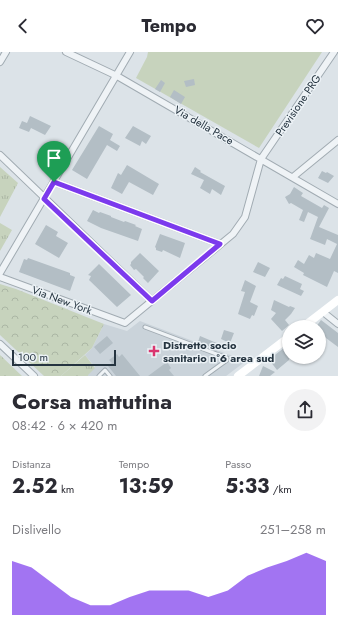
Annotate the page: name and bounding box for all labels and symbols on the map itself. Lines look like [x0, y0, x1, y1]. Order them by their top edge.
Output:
street label: Previsione PRG [271, 71, 325, 139]
street label: Via della Pace [171, 102, 237, 149]
pin [37, 141, 71, 182]
street label: Via New York [30, 282, 95, 318]
place label: Distretto socio sanitario n°6 area sud [163, 337, 274, 366]
marker: Distretto socio sanitario n°6 area sud [148, 345, 160, 357]
scale bar [12, 348, 116, 367]

